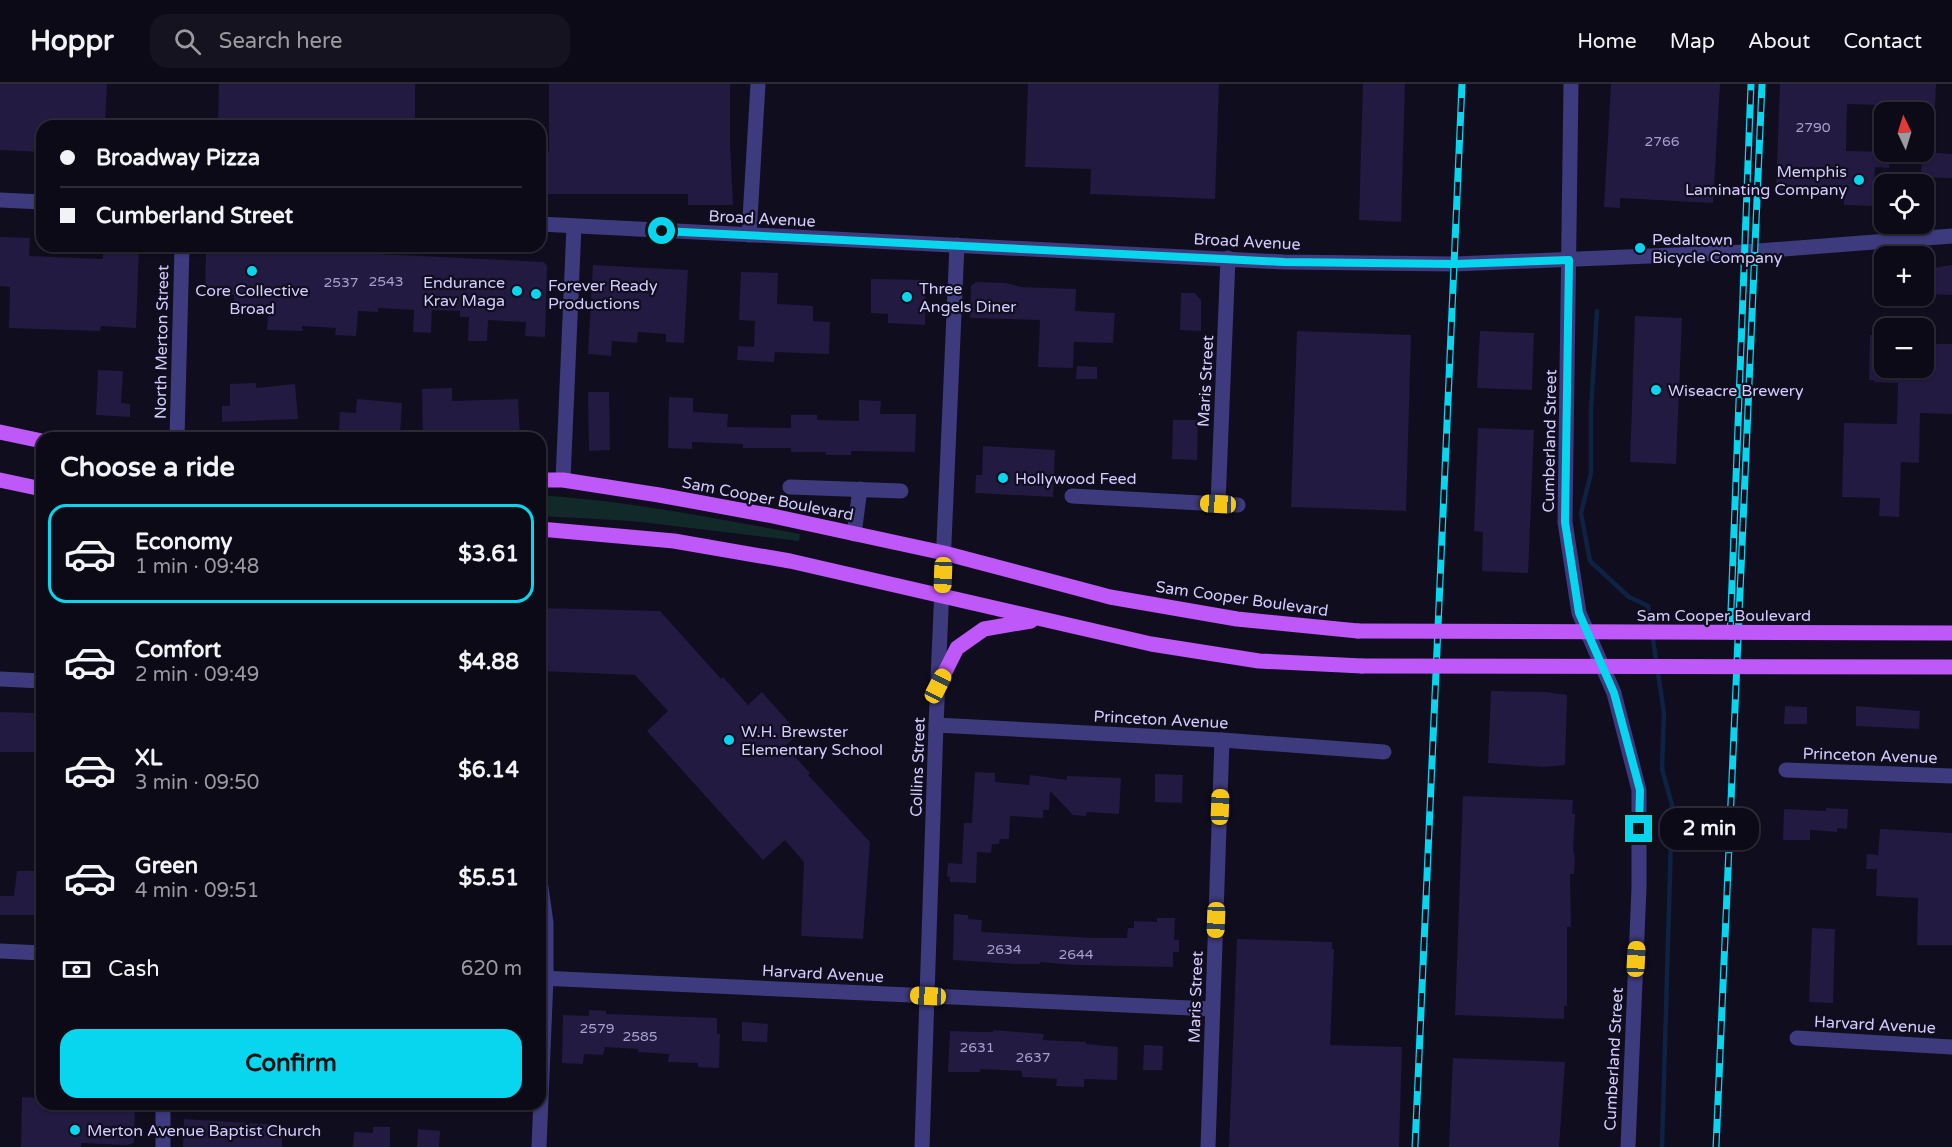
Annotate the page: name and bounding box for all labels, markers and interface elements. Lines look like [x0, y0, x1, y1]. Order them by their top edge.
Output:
search box [150, 14, 570, 68]
text: Hoppr [30, 24, 114, 58]
icon: search [171, 25, 204, 58]
text: Search here [219, 28, 343, 54]
text: Home [1577, 29, 1637, 54]
text: Map [1670, 29, 1715, 54]
text: About [1748, 29, 1810, 54]
text: Contact [1843, 29, 1922, 54]
north arrow [1874, 102, 1934, 162]
map controls [1874, 102, 1934, 378]
house number: 2790 [1795, 119, 1831, 136]
house number: 2766 [1644, 133, 1680, 150]
text: Broadway Pizza [96, 145, 260, 171]
place label: Memphis Laminating Company [1685, 162, 1847, 200]
marker: Memphis Laminating Company [1852, 173, 1866, 187]
button: locate [1874, 174, 1934, 234]
text: Cumberland Street [96, 203, 293, 229]
street label: Broad Avenue [708, 206, 816, 232]
route start [648, 217, 675, 244]
street label: Broad Avenue [1193, 229, 1301, 255]
place label: Pedaltown Bicycle Company [1652, 230, 1783, 268]
marker: Pedaltown Bicycle Company [1633, 241, 1647, 255]
button: + [1874, 246, 1934, 306]
marker: Core Collective Broad [245, 264, 259, 278]
street label: North Merton Street [151, 265, 173, 419]
house number: 2543 [368, 273, 404, 290]
place label: Endurance Krav Maga [423, 273, 505, 311]
house number: 2537 [323, 274, 359, 291]
place label: Forever Ready Productions [548, 276, 658, 314]
place label: Three Angels Diner [919, 279, 1017, 317]
place label: Core Collective Broad [195, 281, 309, 319]
marker: Endurance Krav Maga [510, 284, 524, 298]
marker: Forever Ready Productions [529, 287, 543, 301]
marker: Three Angels Diner [900, 290, 914, 304]
button: − [1874, 318, 1934, 378]
street label: Maris Street [1194, 335, 1218, 428]
street label: Cumberland Street [1539, 369, 1561, 513]
place label: Wiseacre Brewery [1668, 381, 1804, 401]
marker: Wiseacre Brewery [1649, 383, 1663, 397]
text: Choose a ride [60, 451, 235, 484]
place label: Hollywood Feed [1015, 469, 1137, 489]
marker: Hollywood Feed [996, 471, 1010, 485]
street label: Sam Cooper Boulevard [680, 473, 855, 525]
car [1200, 494, 1236, 514]
icon: car [63, 527, 117, 581]
text: Economy [135, 529, 232, 555]
text: $3.61 [458, 541, 519, 567]
text: 1 min · 09:48 [135, 555, 259, 579]
car [933, 557, 953, 593]
street label: Sam Cooper Boulevard [1154, 577, 1330, 621]
street label: Sam Cooper Boulevard [1637, 606, 1811, 626]
icon: car [63, 635, 117, 689]
text: Comfort [135, 637, 221, 663]
text: $4.88 [458, 649, 519, 675]
text: 2 min · 09:49 [135, 663, 259, 687]
car [922, 666, 954, 706]
street label: Princeton Avenue [1093, 706, 1229, 734]
street label: Collins Street [906, 717, 930, 817]
place label: W.H. Brewster Elementary School [741, 722, 883, 760]
marker: W.H. Brewster Elementary School [722, 733, 736, 747]
icon: car [63, 743, 117, 797]
street label: Princeton Avenue [1802, 744, 1938, 768]
text: XL [135, 745, 162, 771]
text: $6.14 [458, 757, 519, 783]
text: 3 min · 09:50 [135, 771, 259, 795]
car [1210, 789, 1230, 825]
callout: 2 min [1660, 808, 1759, 850]
route end [1625, 815, 1652, 842]
text: 2 min [1683, 817, 1736, 841]
icon: car [63, 851, 117, 905]
text: Green [135, 853, 198, 879]
text: $5.51 [458, 865, 519, 891]
text: 4 min · 09:51 [135, 879, 259, 903]
car [1206, 902, 1226, 938]
house number: 2634 [986, 941, 1022, 958]
car [1626, 941, 1646, 977]
house number: 2644 [1058, 946, 1094, 963]
street label: Maris Street [1184, 951, 1208, 1043]
icon: cash [60, 953, 93, 986]
text: Cash [108, 956, 160, 982]
text: 620 m [461, 957, 522, 981]
street label: Harvard Avenue [762, 961, 884, 987]
car [910, 986, 946, 1006]
street label: Cumberland Street [1600, 987, 1628, 1131]
street label: Harvard Avenue [1814, 1012, 1936, 1038]
house number: 2579 [579, 1020, 615, 1037]
house number: 2585 [622, 1028, 658, 1045]
button: Confirm [60, 1029, 522, 1098]
house number: 2631 [959, 1039, 995, 1056]
house number: 2637 [1015, 1049, 1051, 1066]
place label: Merton Avenue Baptist Church [87, 1121, 321, 1141]
marker: Merton Avenue Baptist Church [68, 1123, 82, 1137]

